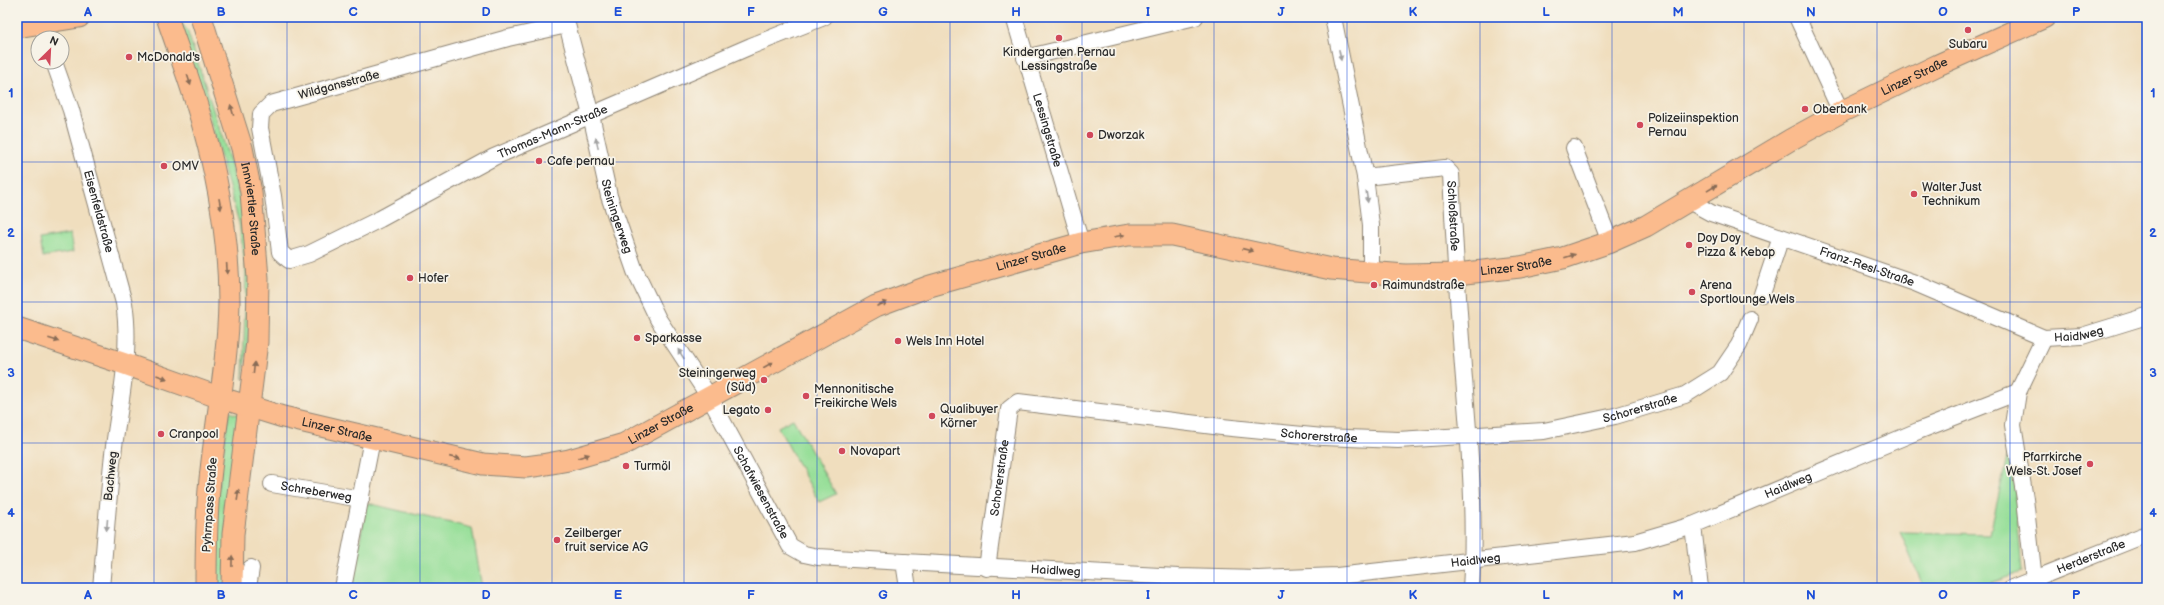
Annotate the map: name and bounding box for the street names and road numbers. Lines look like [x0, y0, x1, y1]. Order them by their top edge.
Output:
street label: Linzer Straße [1878, 54, 1950, 99]
street label: Wildgansstraße [297, 67, 381, 103]
street label: Lessingstraße [1029, 91, 1066, 169]
street label: Thomas-Mann-Straße [495, 101, 610, 162]
street label: Innviertler Straße [238, 161, 264, 256]
street label: Eisenfeldstraße [80, 168, 117, 254]
street label: Steiningerweg [598, 178, 636, 256]
street label: Schloßstraße [1444, 180, 1463, 252]
street label: Linzer Straße [994, 240, 1068, 274]
street label: Franz-Resl-Straße [1818, 243, 1916, 290]
street label: Linzer Straße [1480, 253, 1553, 279]
street label: Haidlweg [2054, 322, 2105, 345]
street label: Schorerstraße [1601, 390, 1679, 426]
street label: Linzer Straße [626, 400, 696, 448]
street label: Linzer Straße [300, 414, 374, 445]
street label: Schorerstraße [1280, 425, 1358, 446]
street label: Schorerstraße [987, 439, 1012, 517]
street label: Schafwiesenstraße [730, 444, 792, 541]
street label: Bachweg [101, 450, 121, 502]
street label: Pyhrnpass Straße [199, 457, 221, 553]
street label: Haidlweg [1762, 469, 1814, 502]
street label: Schreberweg [280, 478, 353, 505]
street label: Herderstraße [2054, 536, 2127, 577]
street label: Haidlweg [1450, 550, 1501, 570]
street label: Haidlweg [1030, 561, 1081, 579]

